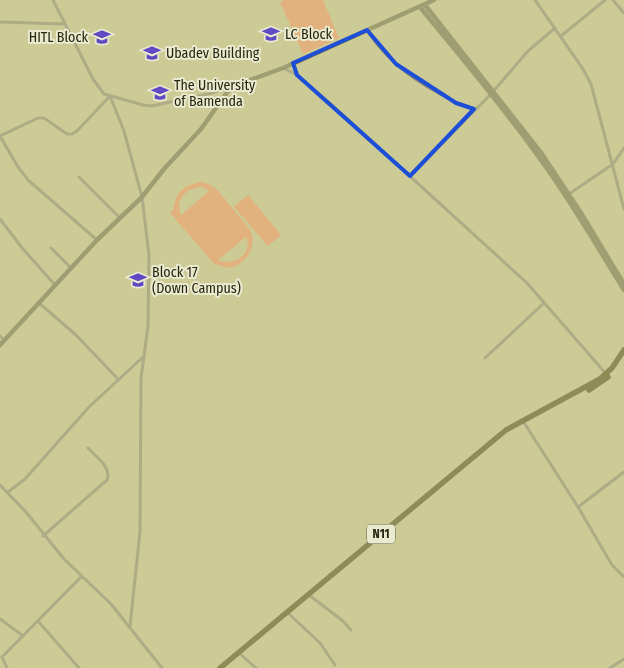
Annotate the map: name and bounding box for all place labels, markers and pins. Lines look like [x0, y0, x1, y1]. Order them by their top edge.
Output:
school or university icon: LC Block [261, 24, 281, 44]
place label: LC Block [285, 26, 333, 43]
school or university icon: HITL Block [92, 27, 112, 47]
place label: HITL Block [29, 29, 88, 46]
school or university icon: Ubadev Building [142, 43, 162, 63]
place label: Ubadev Building [166, 45, 260, 62]
place label: The University of Bamenda [174, 77, 256, 110]
school or university icon: The University of Bamenda [150, 83, 170, 103]
place label: Block 17 (Down Campus) [152, 264, 241, 297]
school or university icon: Block 17 (Down Campus) [128, 270, 148, 290]

